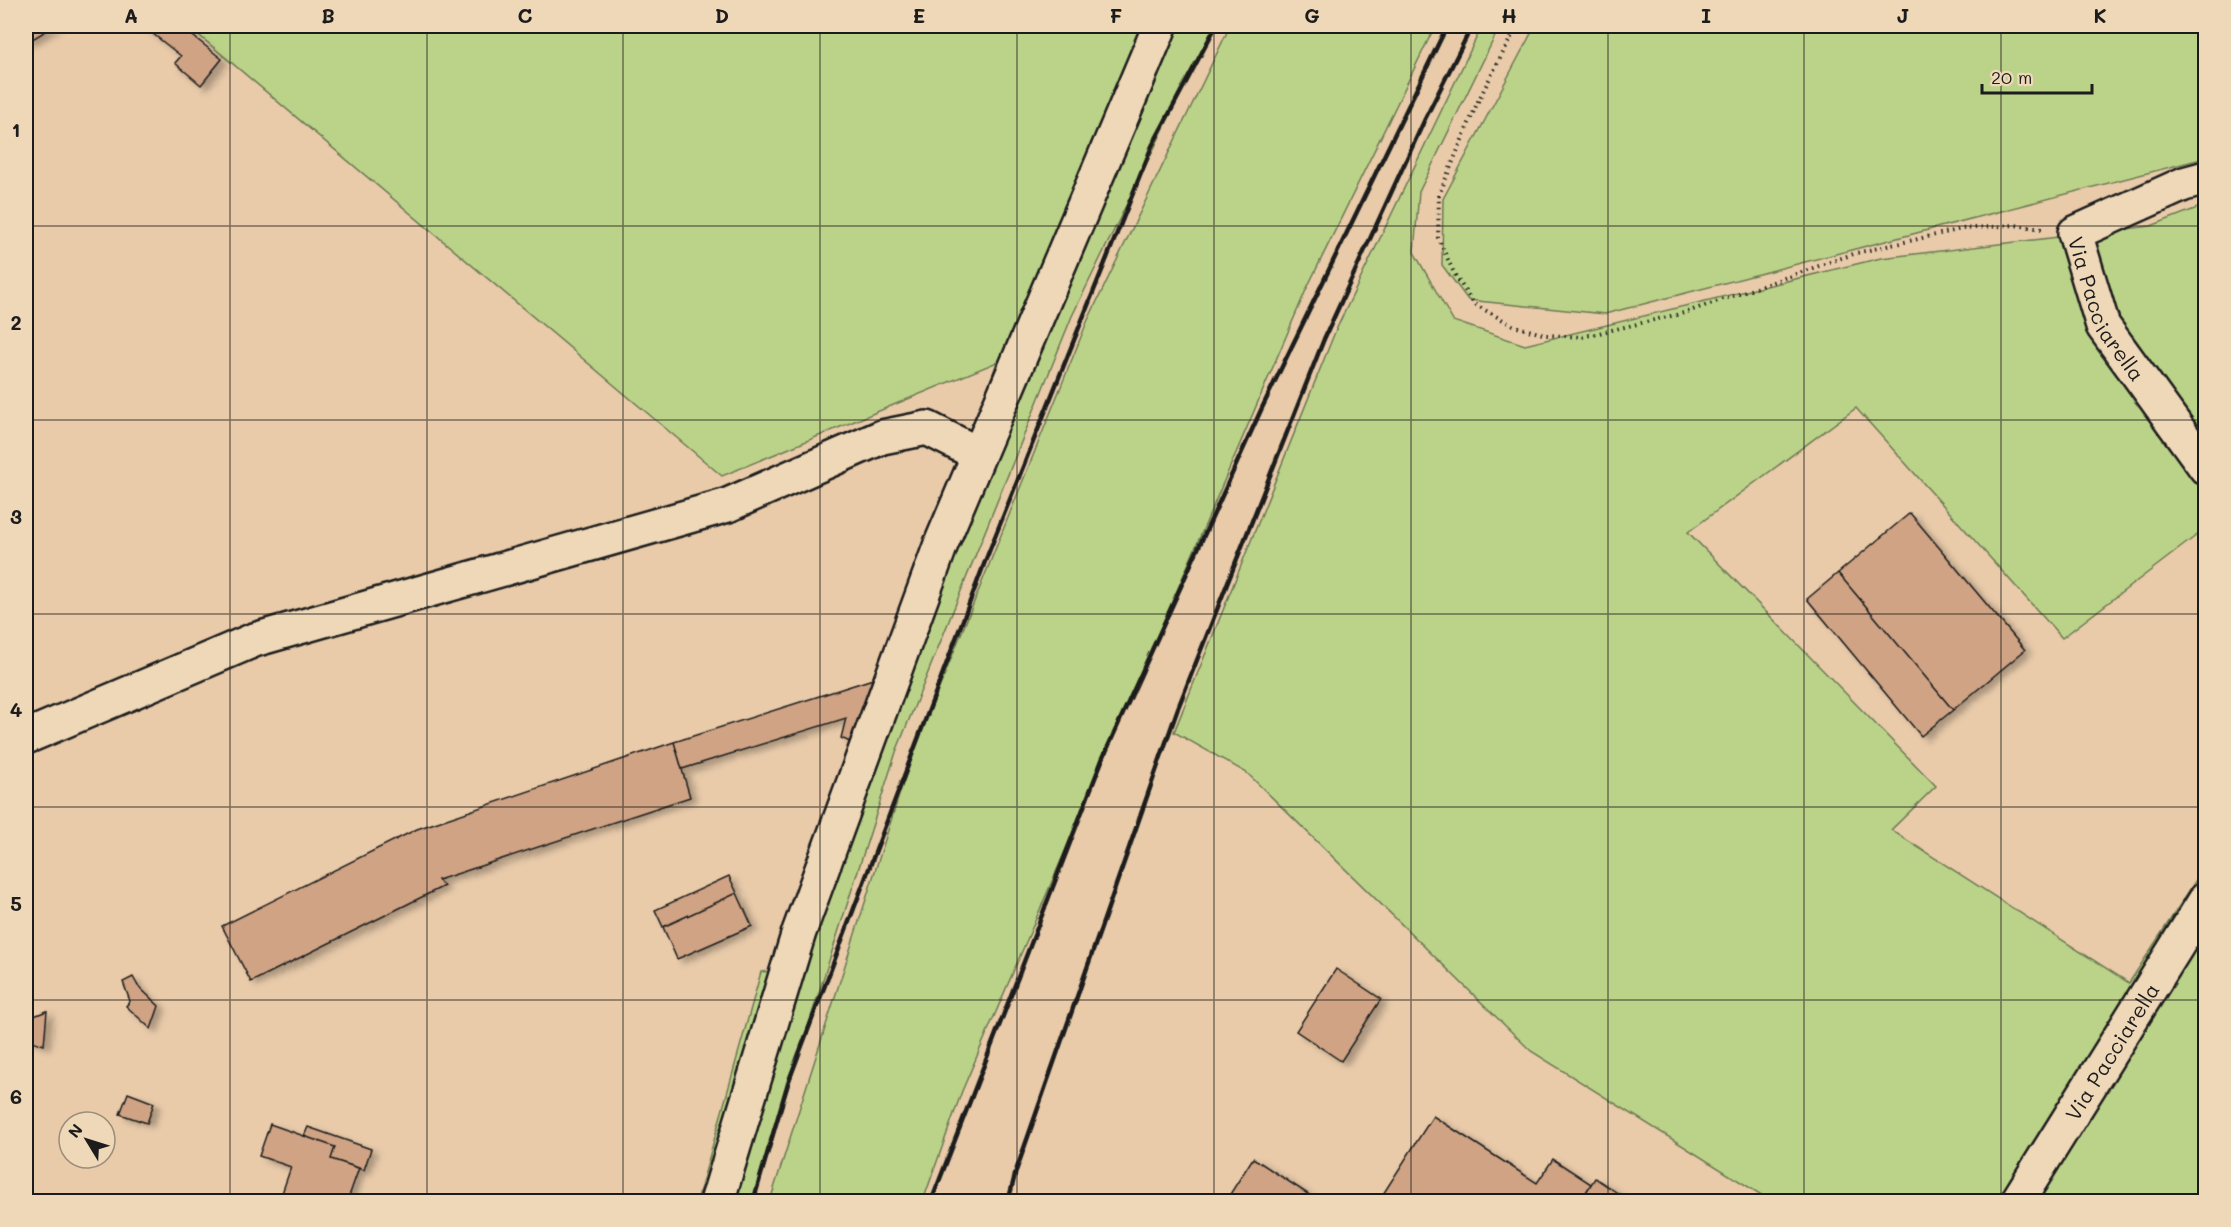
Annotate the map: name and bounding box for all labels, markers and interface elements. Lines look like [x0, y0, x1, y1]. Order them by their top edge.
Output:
text: A [124, 2, 138, 28]
text: B [321, 2, 335, 28]
text: C [518, 2, 533, 28]
text: D [715, 2, 729, 28]
text: E [913, 2, 925, 28]
text: F [1110, 2, 1123, 28]
text: G [1304, 2, 1320, 28]
text: H [1501, 2, 1517, 28]
text: I [1701, 2, 1711, 28]
text: J [1896, 2, 1910, 28]
text: K [2093, 2, 2107, 28]
scale bar [1982, 57, 2092, 95]
text: 20 m [1991, 65, 2032, 89]
text: 1 [12, 116, 20, 142]
street label: Via Pacciarella [2063, 233, 2152, 386]
text: 2 [10, 309, 22, 335]
text: 3 [10, 503, 22, 529]
text: 4 [10, 696, 23, 722]
text: 5 [10, 890, 22, 916]
street label: Via Pacciarella [2058, 977, 2164, 1125]
text: 6 [10, 1083, 22, 1109]
north arrow [57, 1110, 117, 1170]
text: N [63, 1119, 87, 1142]

